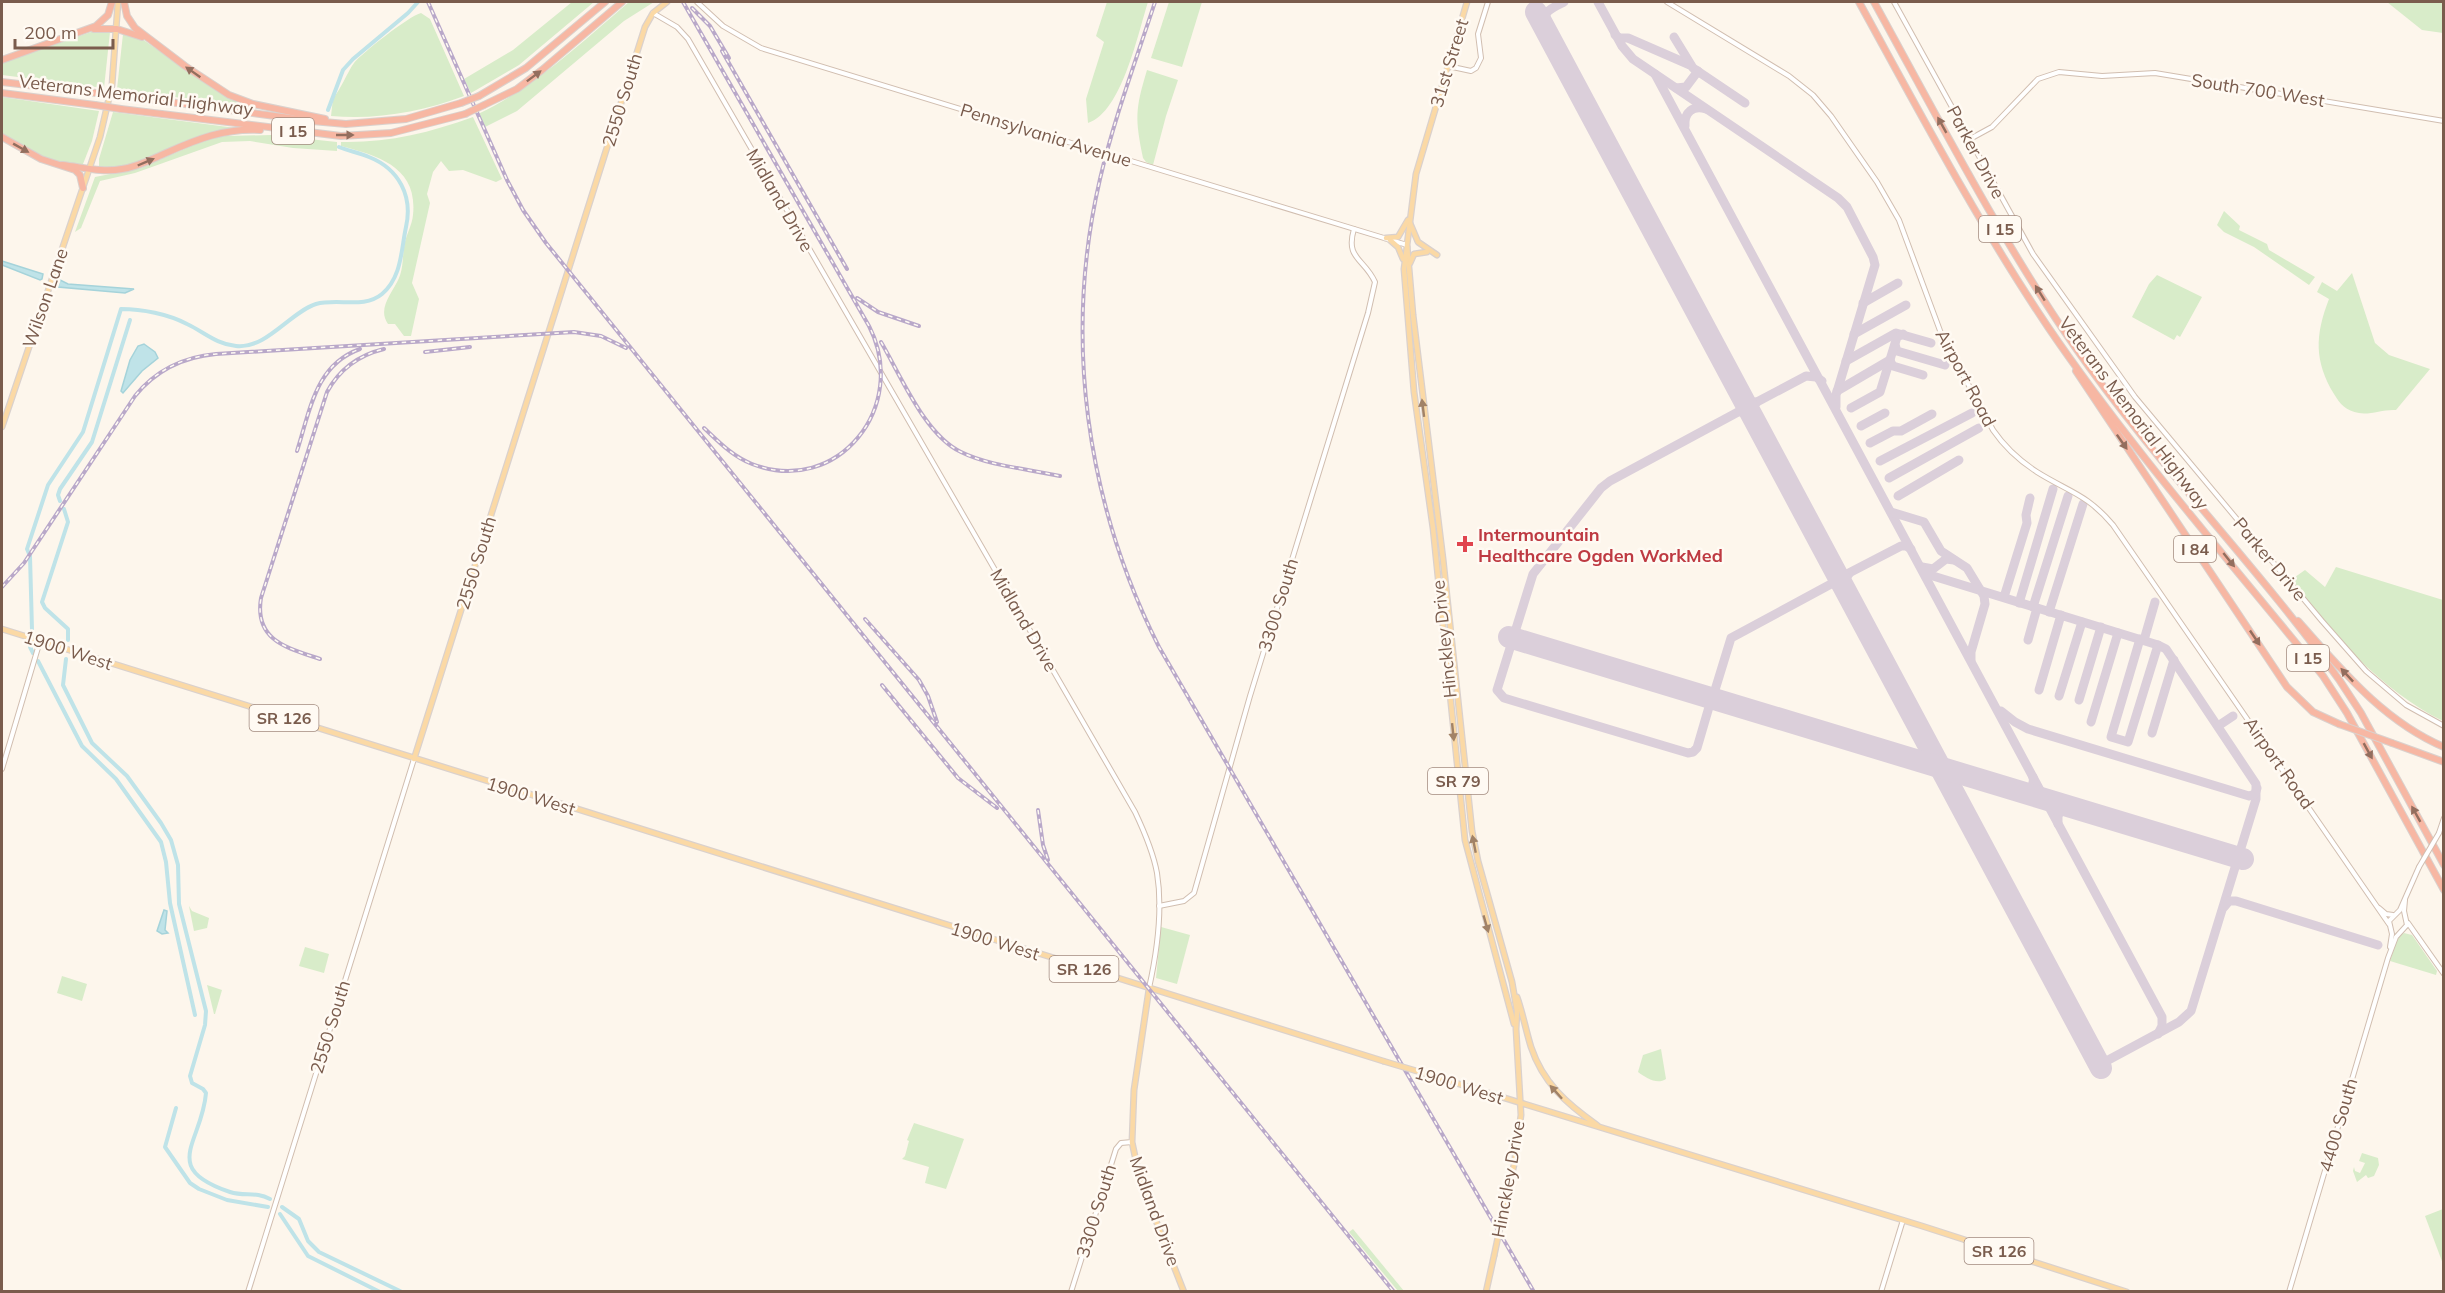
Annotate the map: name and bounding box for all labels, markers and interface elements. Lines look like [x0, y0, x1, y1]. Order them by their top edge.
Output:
scale bar [15, 12, 112, 50]
street label: 31st Street [1425, 16, 1473, 110]
text: 200 m [24, 21, 77, 44]
street label: 2550 South [597, 50, 647, 150]
one-way arrow [185, 66, 201, 78]
street label: South 700 West [2190, 68, 2326, 112]
street label: Veterans Memorial Highway [18, 69, 255, 121]
one-way arrow [526, 69, 542, 82]
street label: Pennsylvania Avenue [958, 98, 1134, 172]
street label: Parker Drive [1942, 101, 2010, 203]
one-way arrow [1937, 116, 1947, 133]
road number: I 15 [272, 118, 314, 144]
one-way arrow [336, 130, 355, 140]
one-way arrow [13, 143, 30, 153]
street label: Midland Drive [741, 144, 819, 256]
one-way arrow [138, 157, 155, 166]
road number: I 15 [1979, 216, 2021, 242]
street label: Wilson Lane [17, 245, 73, 351]
one-way arrow [2034, 285, 2045, 301]
street label: Veterans Memorial Highway [2054, 312, 2214, 514]
street label: Airport Road [1931, 325, 2001, 431]
one-way arrow [1419, 398, 1428, 417]
one-way arrow [2116, 433, 2128, 449]
street label: Parker Drive [2228, 512, 2312, 606]
street label: 2550 South [451, 513, 501, 613]
place label: Intermountain Healthcare Ogden WorkMed [1478, 523, 1723, 567]
marker: Intermountain Healthcare Ogden WorkMed [1456, 535, 1474, 553]
road number: I 84 [2174, 536, 2216, 562]
one-way arrow [2222, 552, 2235, 568]
street label: 3300 South [1253, 555, 1303, 655]
street label: Midland Drive [985, 564, 1063, 676]
street label: Hinckley Drive [1426, 579, 1462, 699]
street label: 1900 West [21, 625, 115, 675]
one-way arrow [2249, 630, 2260, 647]
road number: I 15 [2287, 645, 2329, 671]
one-way arrow [2341, 668, 2354, 683]
road number: SR 126 [250, 705, 318, 731]
street label: Airport Road [2239, 712, 2319, 814]
one-way arrow [1448, 723, 1458, 742]
one-way arrow [2363, 743, 2373, 760]
road number: SR 79 [1428, 768, 1488, 794]
street label: 1900 West [484, 772, 578, 820]
one-way arrow [2411, 805, 2421, 822]
one-way arrow [1469, 835, 1478, 854]
one-way arrow [1482, 915, 1492, 933]
street label: 1900 West [948, 917, 1042, 965]
road number: SR 126 [1050, 956, 1118, 982]
street label: 2550 South [305, 977, 355, 1077]
street label: 1900 West [1412, 1061, 1506, 1109]
street label: 4400 South [2314, 1075, 2362, 1175]
one-way arrow [1550, 1084, 1563, 1100]
street label: Hinckley Drive [1486, 1119, 1530, 1239]
street label: Midland Drive [1125, 1153, 1185, 1269]
street label: 3300 South [1071, 1161, 1121, 1261]
road number: SR 126 [1964, 1238, 2034, 1264]

